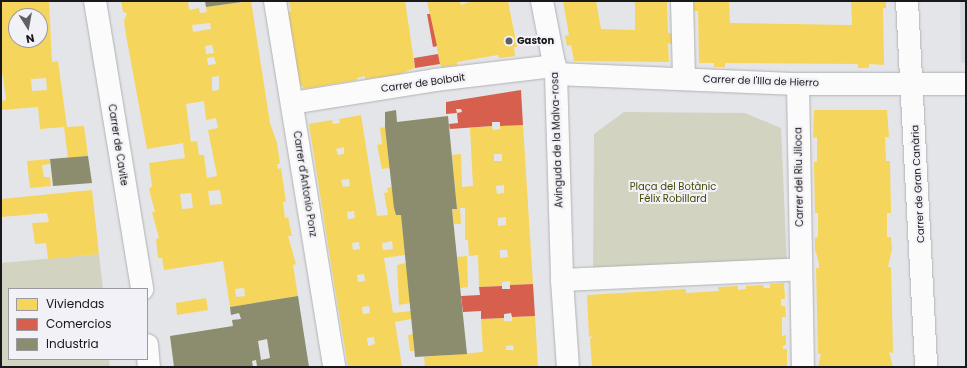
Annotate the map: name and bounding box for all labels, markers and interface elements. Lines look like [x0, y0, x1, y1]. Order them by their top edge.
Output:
north arrow [8, 8, 48, 48]
text: N [25, 30, 36, 47]
place label: Gaston [517, 35, 554, 47]
marker: Gaston [504, 36, 514, 46]
street label: Carrer de Bolbait [380, 71, 466, 95]
street label: Avinguda de la Malva-rosa [549, 72, 565, 208]
street label: Carrer de l'Illa de Hierro [703, 73, 819, 89]
street label: Carrer de Cavite [106, 103, 130, 187]
street label: Carrer de Gran Canària [909, 125, 927, 243]
street label: Carrer del Riu Jiloca [792, 127, 806, 227]
street label: Carrer d'Antonio Ponz [291, 130, 319, 238]
park label: Plaça del Botànic Félix Robillard [630, 180, 716, 204]
legend [8, 288, 148, 360]
text: Viviendas [46, 295, 104, 312]
text: Comercios [46, 315, 111, 332]
text: Industria [46, 335, 99, 352]

